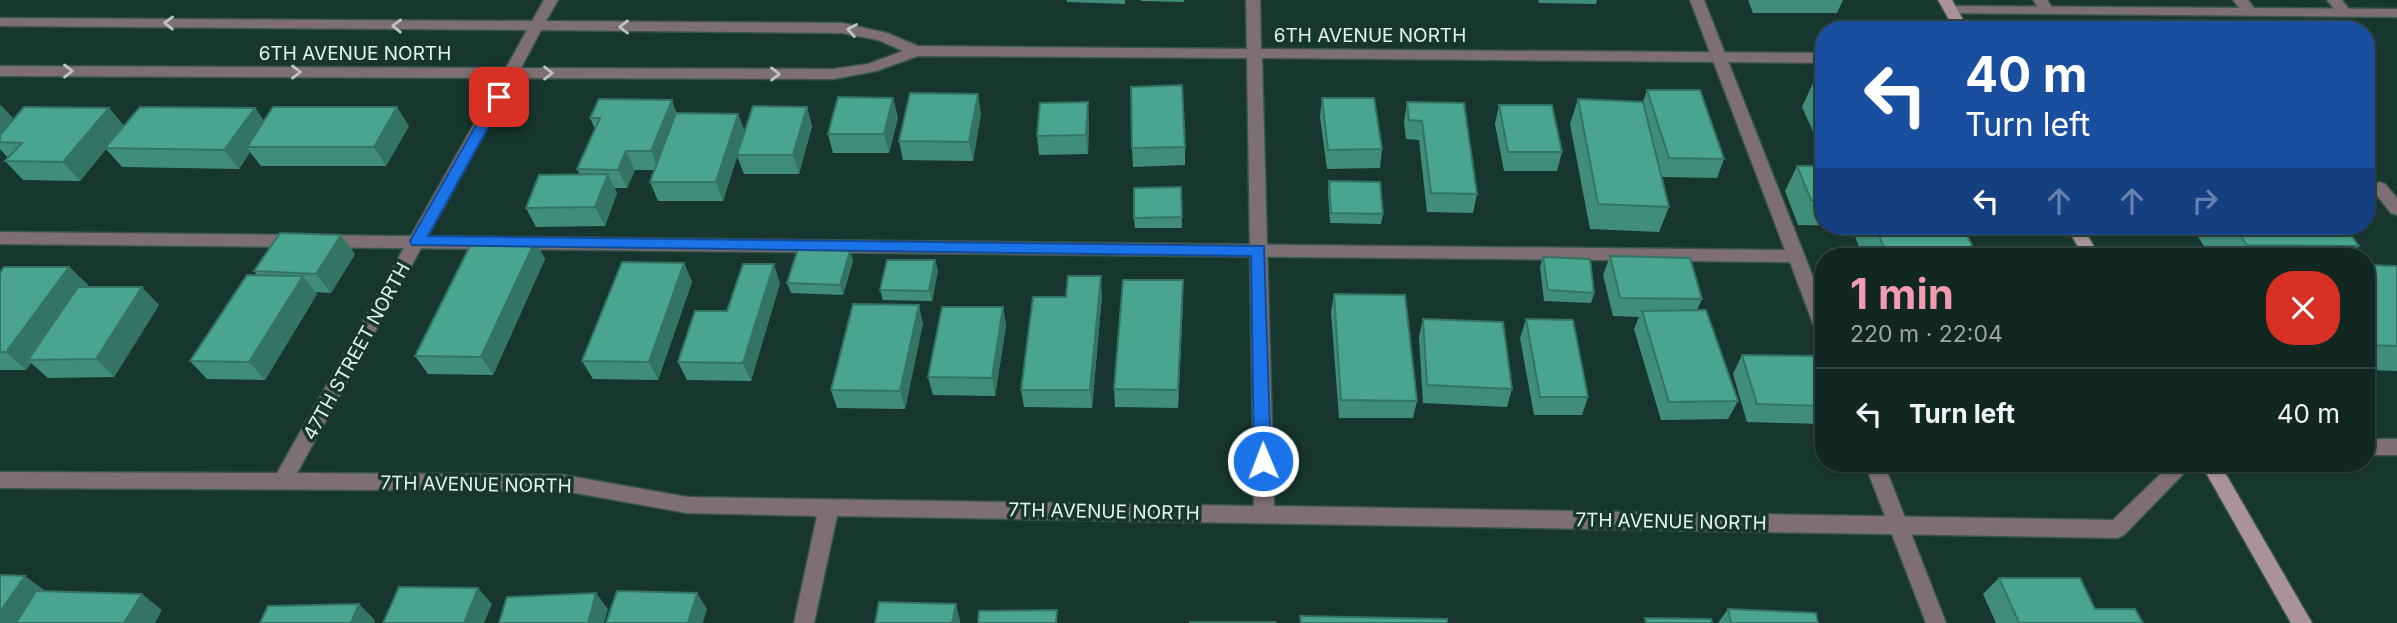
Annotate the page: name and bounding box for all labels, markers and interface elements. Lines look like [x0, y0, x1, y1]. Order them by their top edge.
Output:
one-way arrow [164, 15, 174, 31]
one-way arrow [391, 18, 402, 33]
one-way arrow [619, 19, 629, 35]
one-way arrow [846, 23, 858, 38]
street label: 6TH AVENUE NORTH [1274, 24, 1466, 47]
street label: 6TH AVENUE NORTH [259, 42, 451, 65]
text: 40 m [1965, 45, 2088, 104]
icon: left [1850, 49, 1941, 140]
one-way arrow [63, 63, 74, 79]
one-way arrow [291, 64, 301, 80]
one-way arrow [543, 65, 553, 81]
one-way arrow [770, 66, 781, 82]
pin [469, 67, 529, 127]
icon: arrive [480, 78, 518, 116]
text: Turn left [1965, 105, 2090, 144]
icon: left [1967, 182, 2005, 220]
icon: ahead [2040, 182, 2078, 220]
icon: ahead [2113, 182, 2151, 220]
icon: right [2186, 182, 2224, 220]
street label: 47TH STREET NORTH [298, 258, 415, 444]
text: 1 min [1850, 268, 1954, 319]
button: close [2266, 271, 2340, 345]
text: 220 m · 22:04 [1850, 320, 2003, 348]
icon: left [1850, 395, 1888, 433]
text: Turn left [1909, 398, 2015, 429]
text: 40 m [2277, 398, 2340, 429]
position arrow [1226, 424, 1300, 498]
street label: 7TH AVENUE NORTH [380, 471, 572, 498]
street label: 7TH AVENUE NORTH [1008, 498, 1200, 525]
street label: 7TH AVENUE NORTH [1575, 508, 1767, 535]

